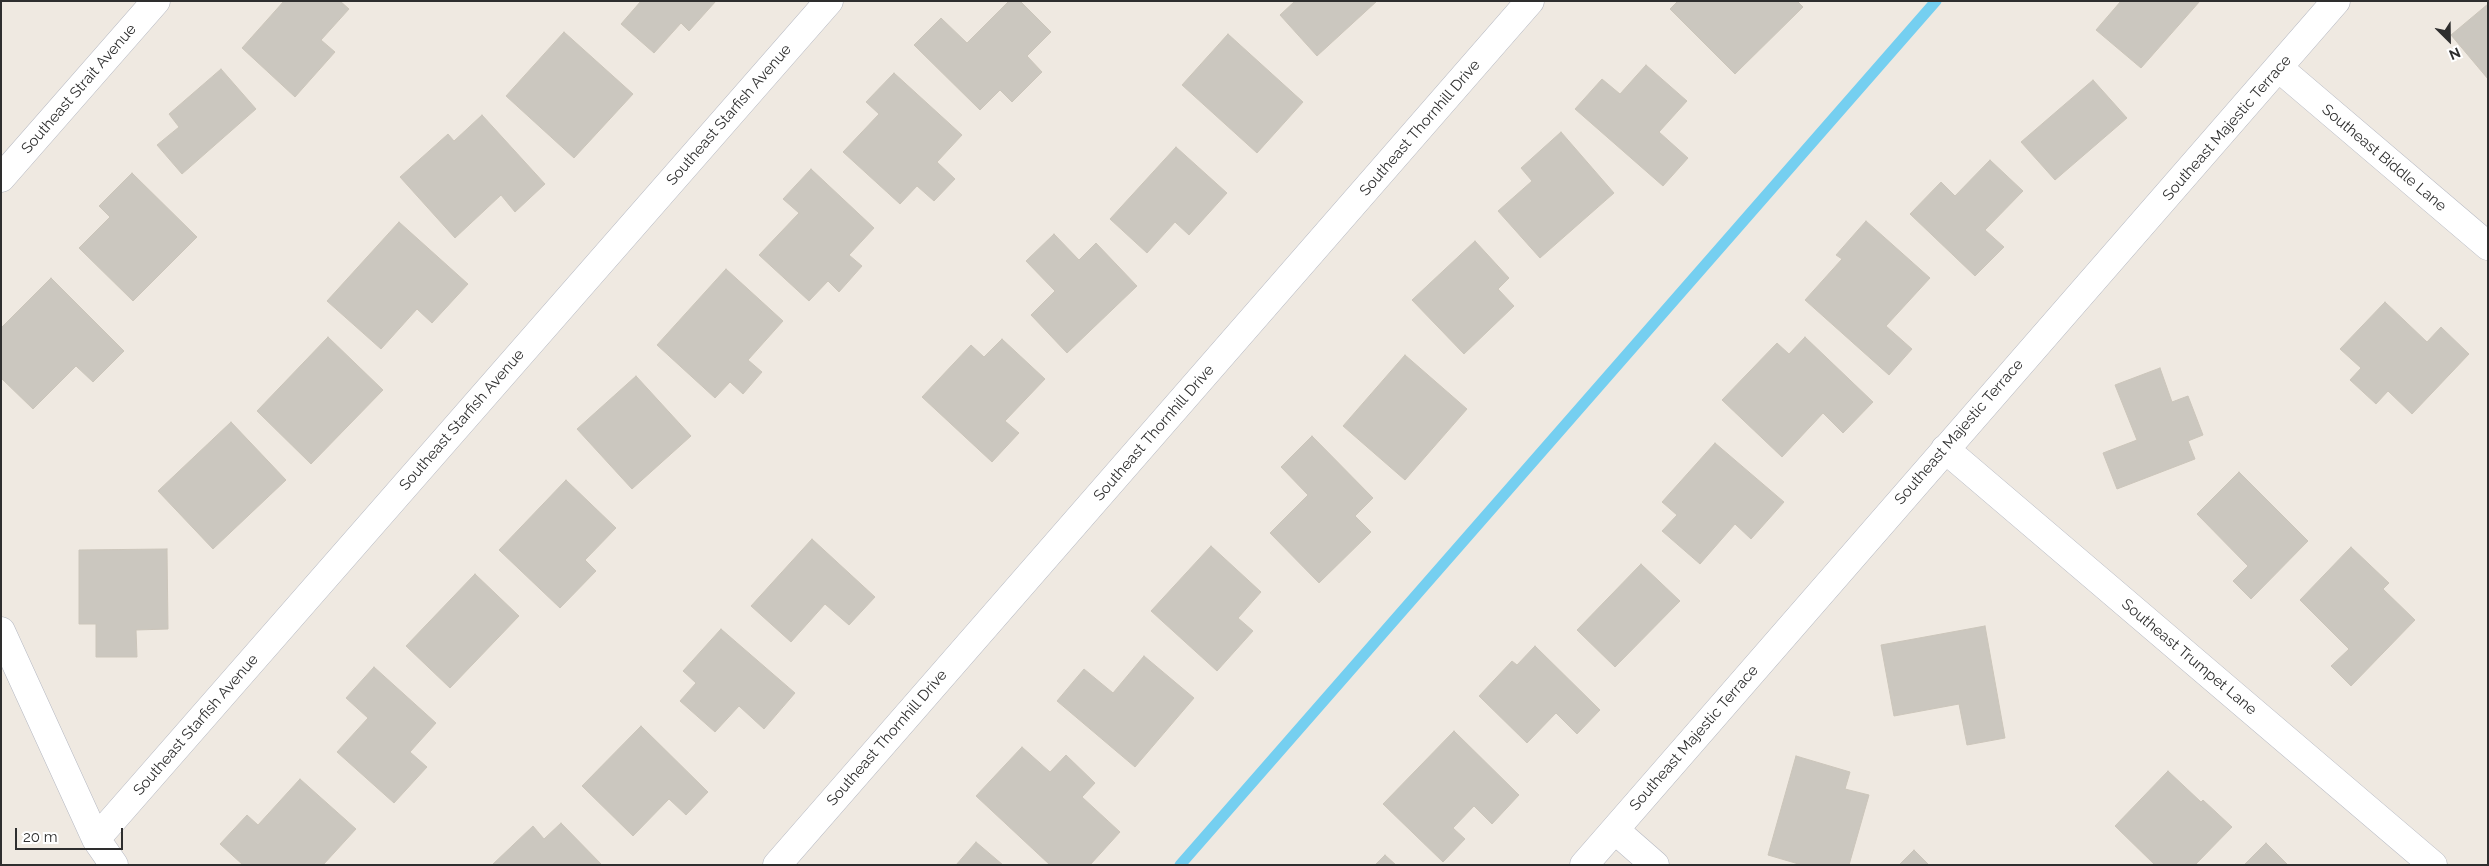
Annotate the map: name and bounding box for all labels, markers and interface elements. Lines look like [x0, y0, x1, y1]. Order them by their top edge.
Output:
north arrow [2424, 15, 2474, 65]
street label: Southeast Strait Avenue [18, 20, 140, 158]
street label: Southeast Starfish Avenue [663, 41, 795, 189]
text: N [2447, 44, 2463, 63]
street label: Southeast Majestic Terrace [2159, 52, 2295, 204]
street label: Southeast Thornhill Drive [1356, 56, 1484, 200]
street label: Southeast Biddle Lane [2318, 101, 2450, 215]
street label: Southeast Starfish Avenue [396, 346, 528, 494]
street label: Southeast Majestic Terrace [1891, 356, 2027, 508]
street label: Southeast Thornhill Drive [1090, 361, 1218, 505]
street label: Southeast Trumpet Lane [2118, 595, 2260, 719]
street label: Southeast Starfish Avenue [130, 651, 262, 799]
street label: Southeast Majestic Terrace [1626, 662, 1762, 814]
street label: Southeast Thornhill Drive [823, 666, 951, 810]
scale bar [18, 818, 125, 850]
text: 20 m [23, 828, 58, 846]

